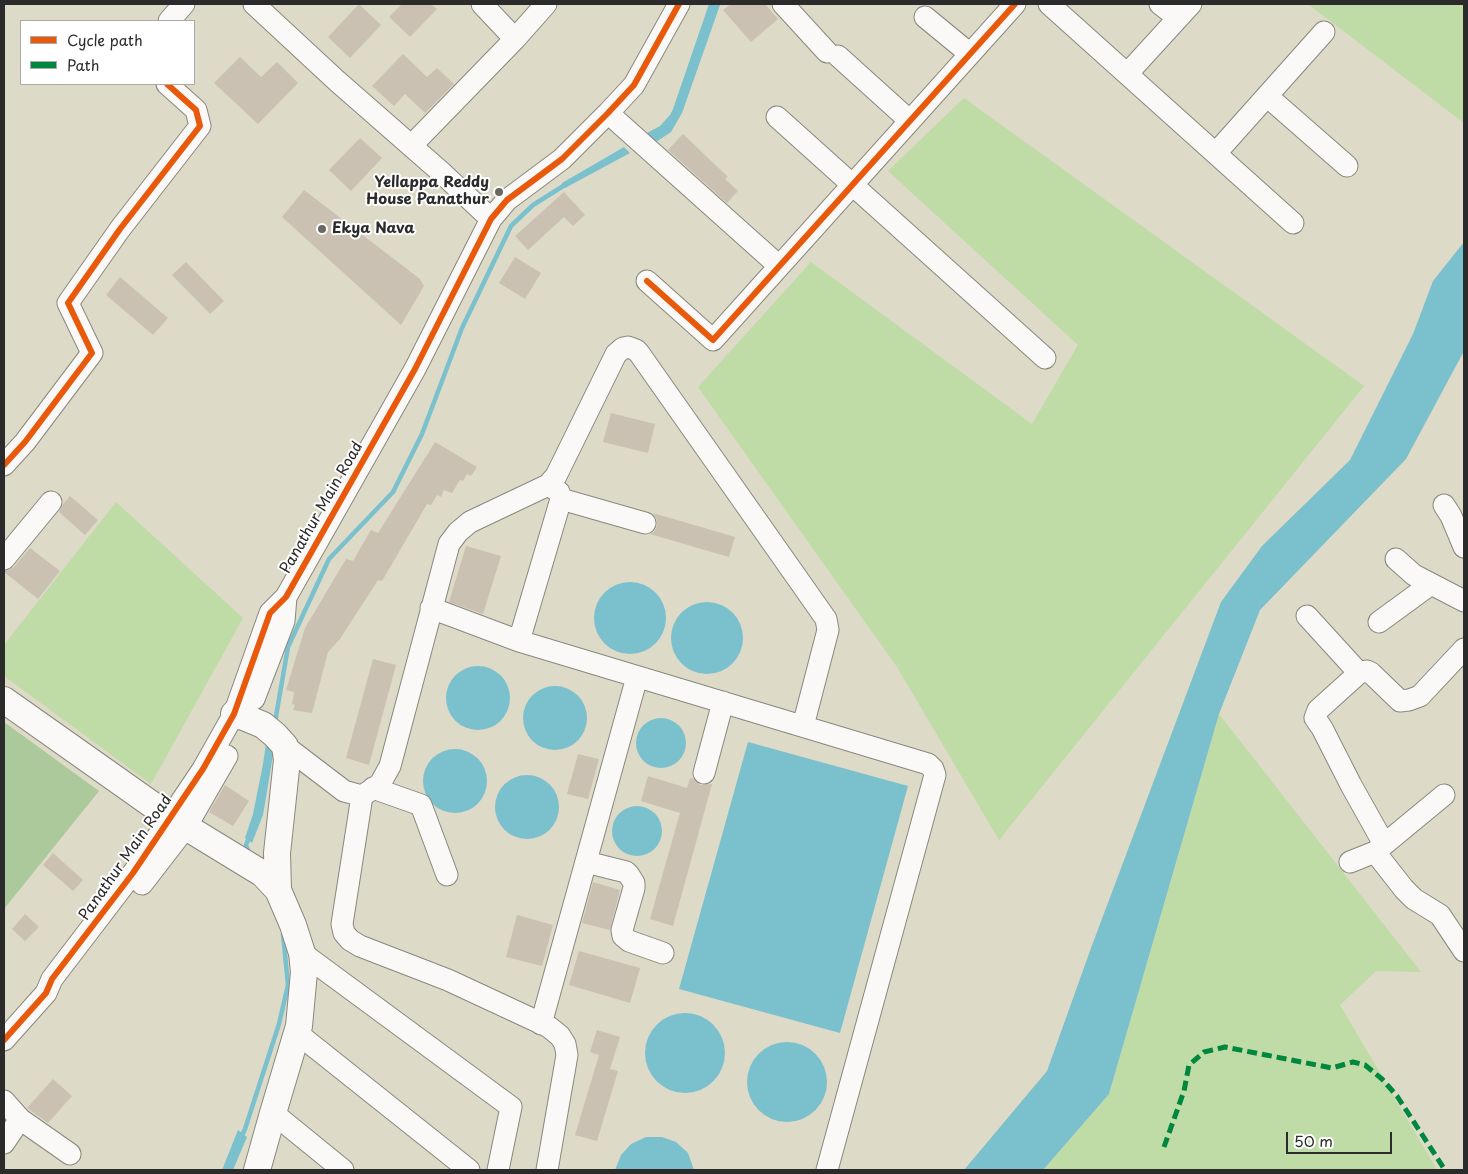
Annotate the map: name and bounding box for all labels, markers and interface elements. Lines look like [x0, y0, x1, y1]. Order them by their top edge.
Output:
legend [20, 20, 195, 85]
text: Cycle path [67, 28, 143, 51]
text: Path [67, 53, 99, 76]
place label: Yellappa Reddy House Panathur [366, 174, 489, 209]
marker: Yellappa Reddy House Panathur [493, 186, 505, 198]
place label: Ekya Nava [332, 220, 415, 238]
marker: Ekya Nava [316, 223, 328, 235]
street label: Panathur Main Road [277, 439, 367, 577]
street label: Panathur Main Road [76, 792, 176, 924]
scale bar [1288, 1122, 1394, 1154]
text: 50 m [1294, 1129, 1333, 1152]

